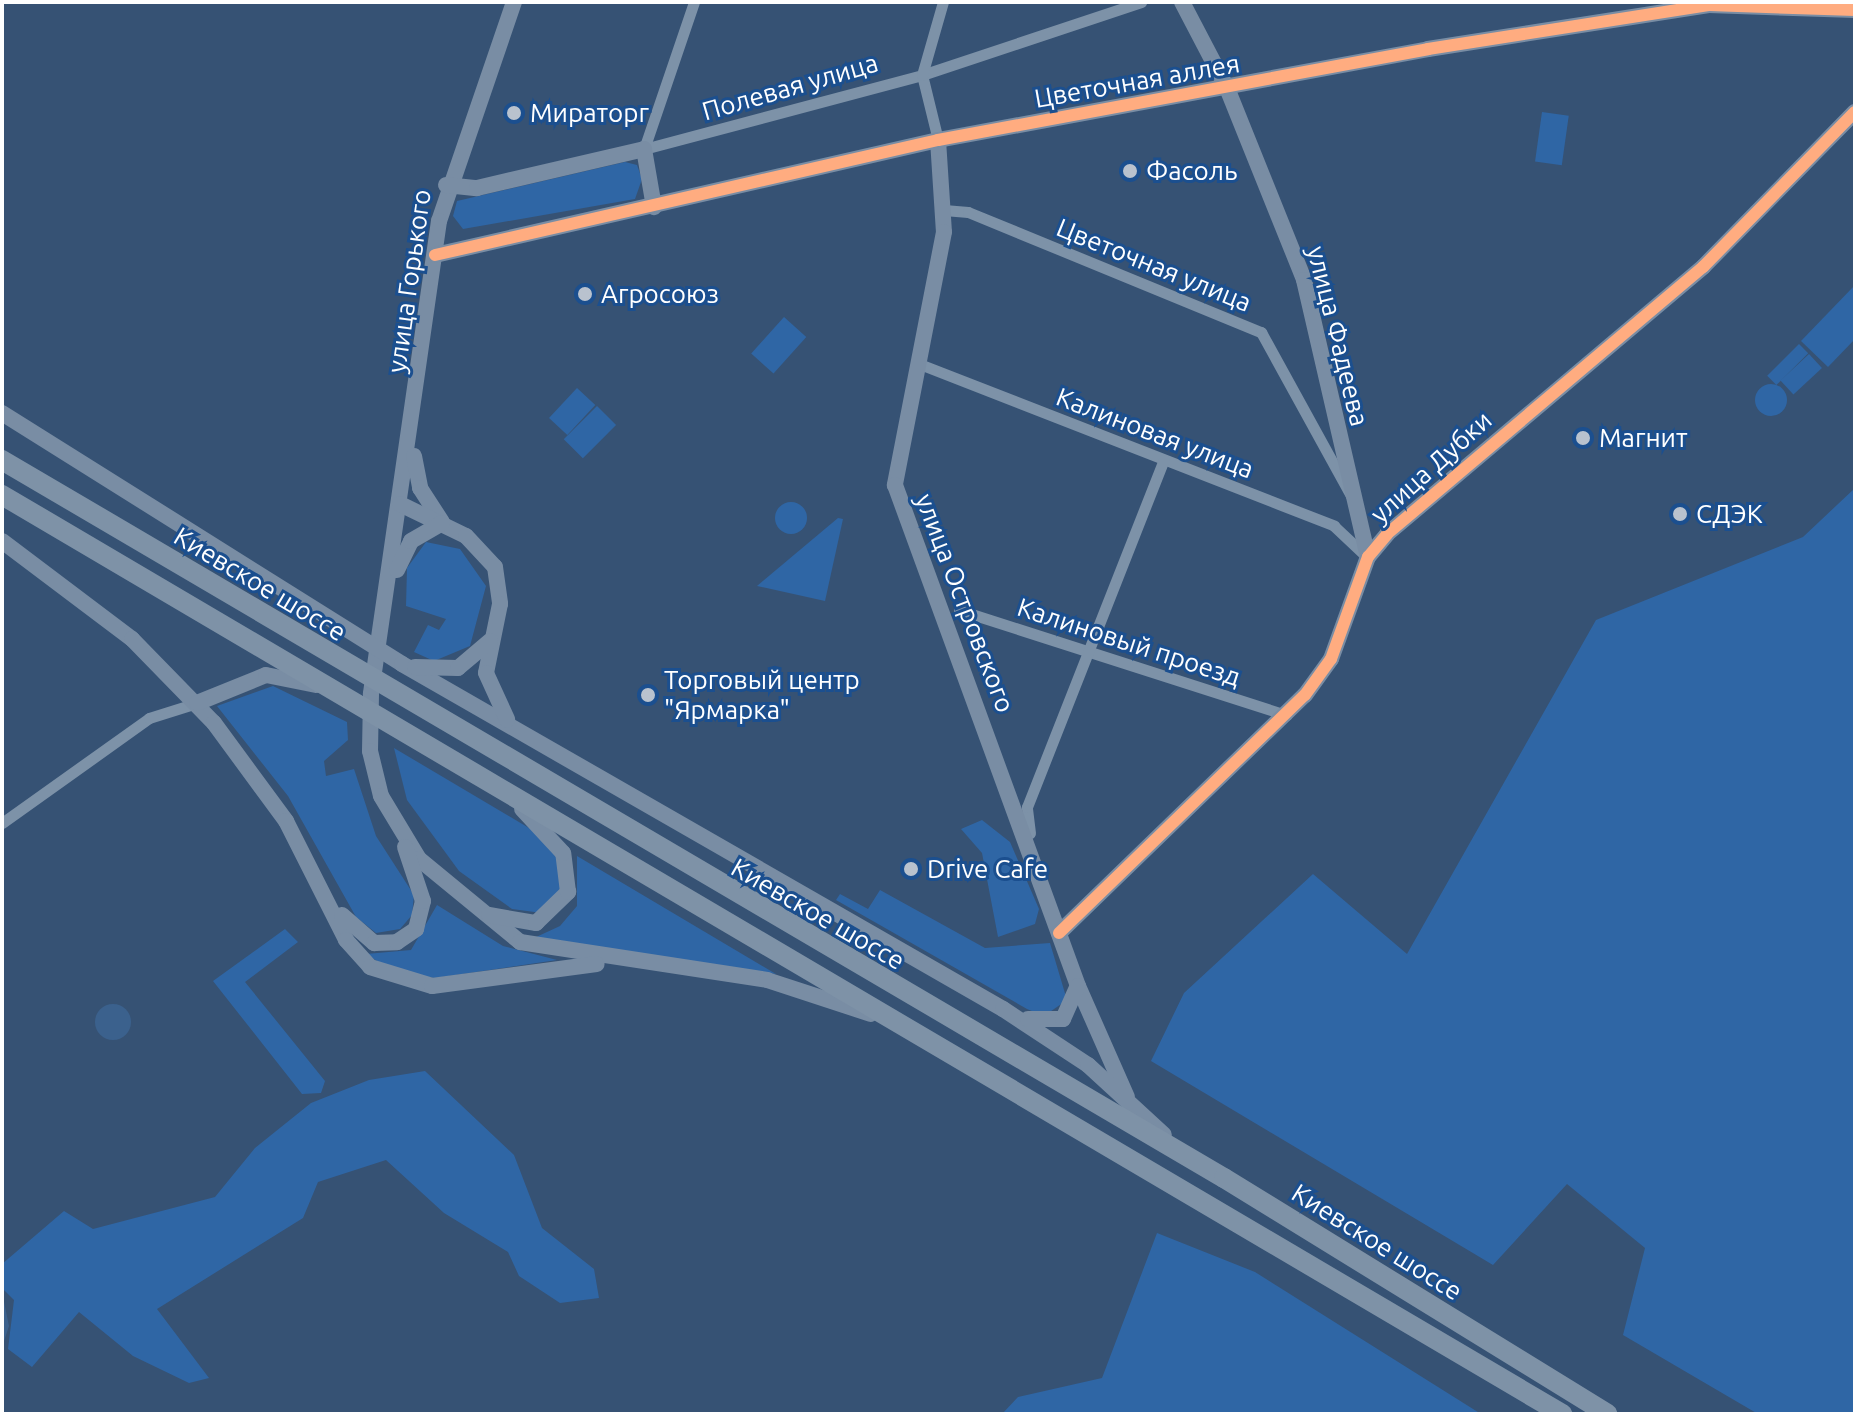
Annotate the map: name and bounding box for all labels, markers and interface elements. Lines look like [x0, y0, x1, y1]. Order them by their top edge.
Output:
street label: Полевая улица [698, 47, 882, 127]
street label: Цветочная аллея [1032, 48, 1242, 114]
place label: Мираторг [530, 97, 649, 129]
marker: Мираторг [505, 104, 523, 122]
place label: Фасоль [1146, 155, 1237, 187]
marker: Фасоль [1121, 162, 1139, 180]
street label: улица Горького [381, 187, 437, 375]
street label: Цветочная улица [1052, 212, 1256, 318]
street label: улица Фадеева [1301, 243, 1375, 429]
place label: Агросоюз [601, 278, 719, 310]
marker: Агросоюз [576, 285, 594, 303]
street label: Калиновая улица [1052, 381, 1258, 485]
street label: улица Дубки [1364, 404, 1498, 530]
place label: Магнит [1599, 422, 1688, 454]
marker: Магнит [1574, 429, 1592, 447]
street label: улица Островского [909, 489, 1021, 717]
place label: СДЭК [1696, 498, 1763, 530]
marker: СДЭК [1671, 505, 1689, 523]
street label: Киевское шоссе [168, 520, 352, 648]
street label: Калиновый проезд [1014, 591, 1244, 693]
place label: Торговый центр "Ярмарка" [664, 664, 860, 726]
marker: Торговый центр "Ярмарка" [639, 686, 657, 704]
street label: Киевское шоссе [726, 852, 910, 976]
place label: Drive Cafe [927, 853, 1048, 885]
marker: Drive Cafe [902, 860, 920, 878]
street label: Киевское шоссе [1286, 1177, 1468, 1307]

